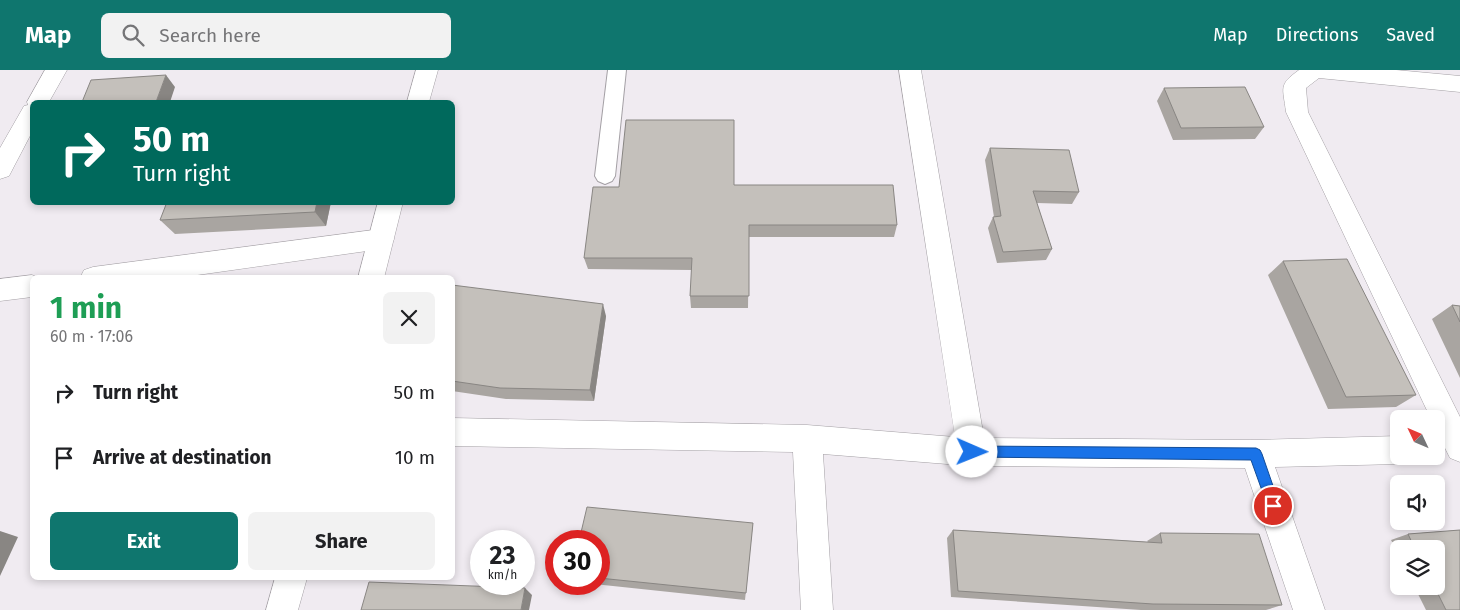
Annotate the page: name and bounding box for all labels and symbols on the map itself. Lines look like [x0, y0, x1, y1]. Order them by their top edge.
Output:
north arrow [1390, 410, 1445, 465]
position arrow [945, 425, 997, 477]
pin [1252, 485, 1294, 527]
speed limit sign: 30 [545, 530, 610, 595]

